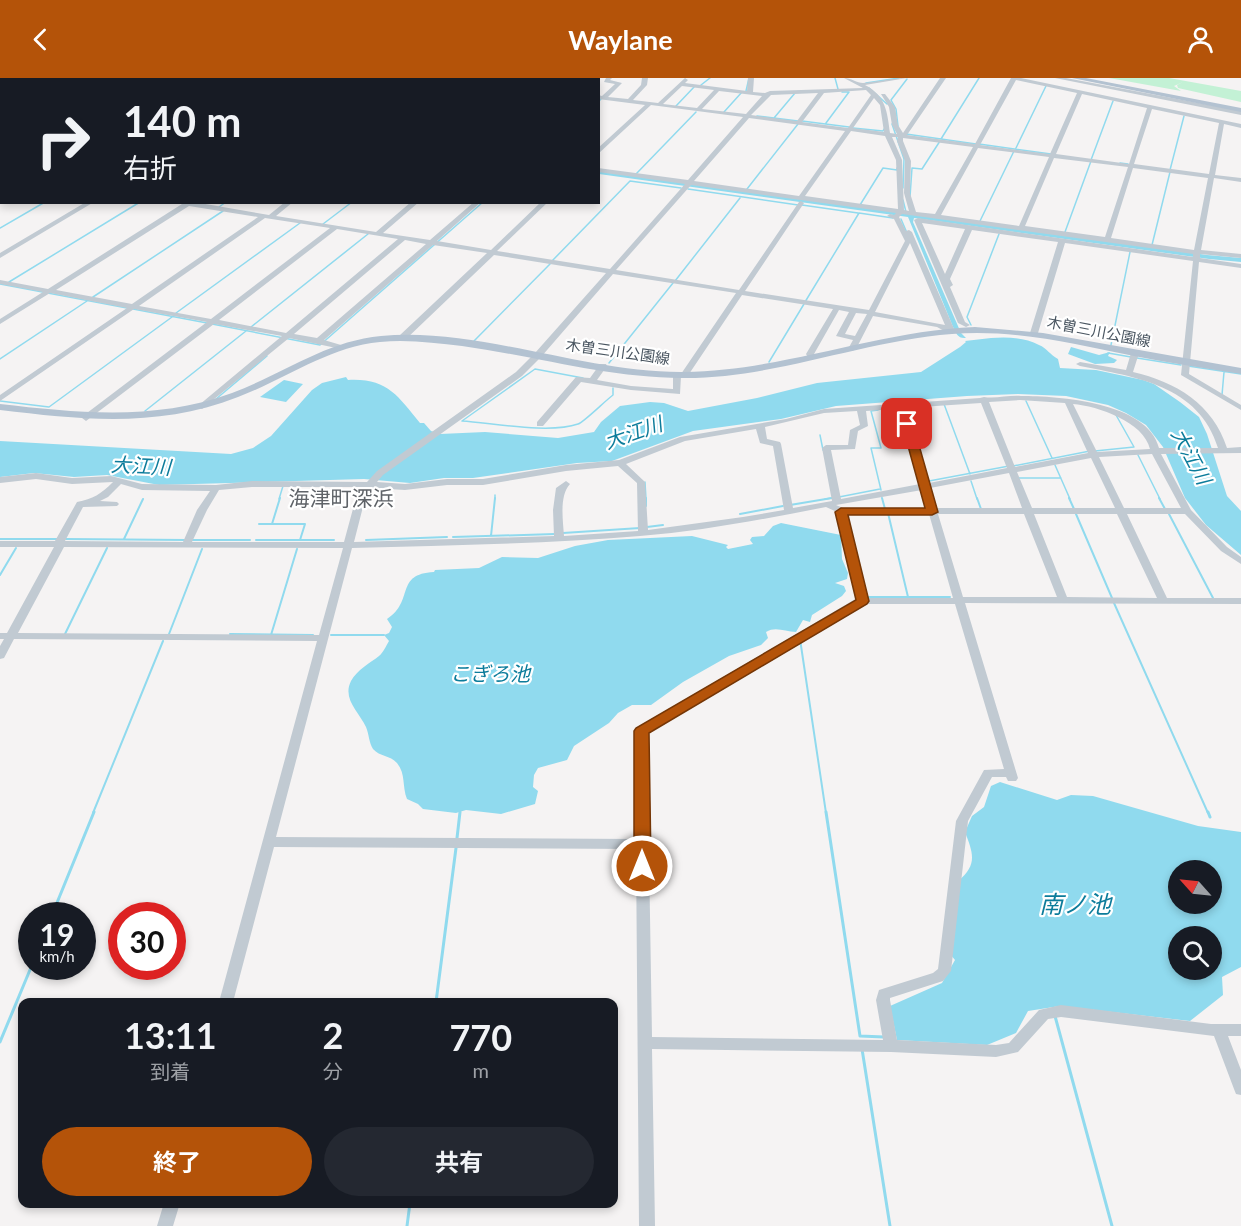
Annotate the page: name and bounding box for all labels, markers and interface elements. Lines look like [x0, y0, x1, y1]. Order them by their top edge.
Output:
icon: back [24, 23, 57, 56]
text: Waylane [568, 23, 673, 56]
icon: person [1184, 23, 1217, 56]
text: 140 m [123, 96, 241, 146]
icon: right [24, 102, 102, 180]
text: 右折 [123, 151, 177, 184]
street label: 木曽三川公園線 [1046, 312, 1152, 350]
street label: 木曽三川公園線 [565, 335, 671, 367]
pin [881, 398, 932, 449]
icon: arrive [890, 407, 923, 440]
water label: 大江川 [601, 410, 667, 453]
water label: 大江川 [1167, 424, 1218, 490]
water label: 大江川 [110, 451, 174, 479]
district label: 海津町深浜 [289, 485, 394, 510]
water label: こぎろ池 [450, 661, 532, 685]
position arrow [610, 834, 674, 898]
north arrow [1168, 860, 1222, 914]
map controls [1168, 860, 1222, 980]
water label: 南ノ池 [1039, 889, 1113, 918]
speed limit sign: 30 [108, 902, 186, 980]
text: 19 [40, 916, 74, 952]
button: search [1168, 926, 1222, 980]
text: km/h [39, 947, 75, 965]
text: 13:11 [124, 1013, 217, 1057]
text: 2 [323, 1013, 344, 1057]
text: 770 [449, 1015, 512, 1059]
text: m [473, 1058, 489, 1082]
text: 到着 [150, 1059, 190, 1083]
text: 分 [323, 1059, 343, 1083]
button: 終了 [42, 1127, 312, 1196]
button: 共有 [324, 1127, 594, 1196]

